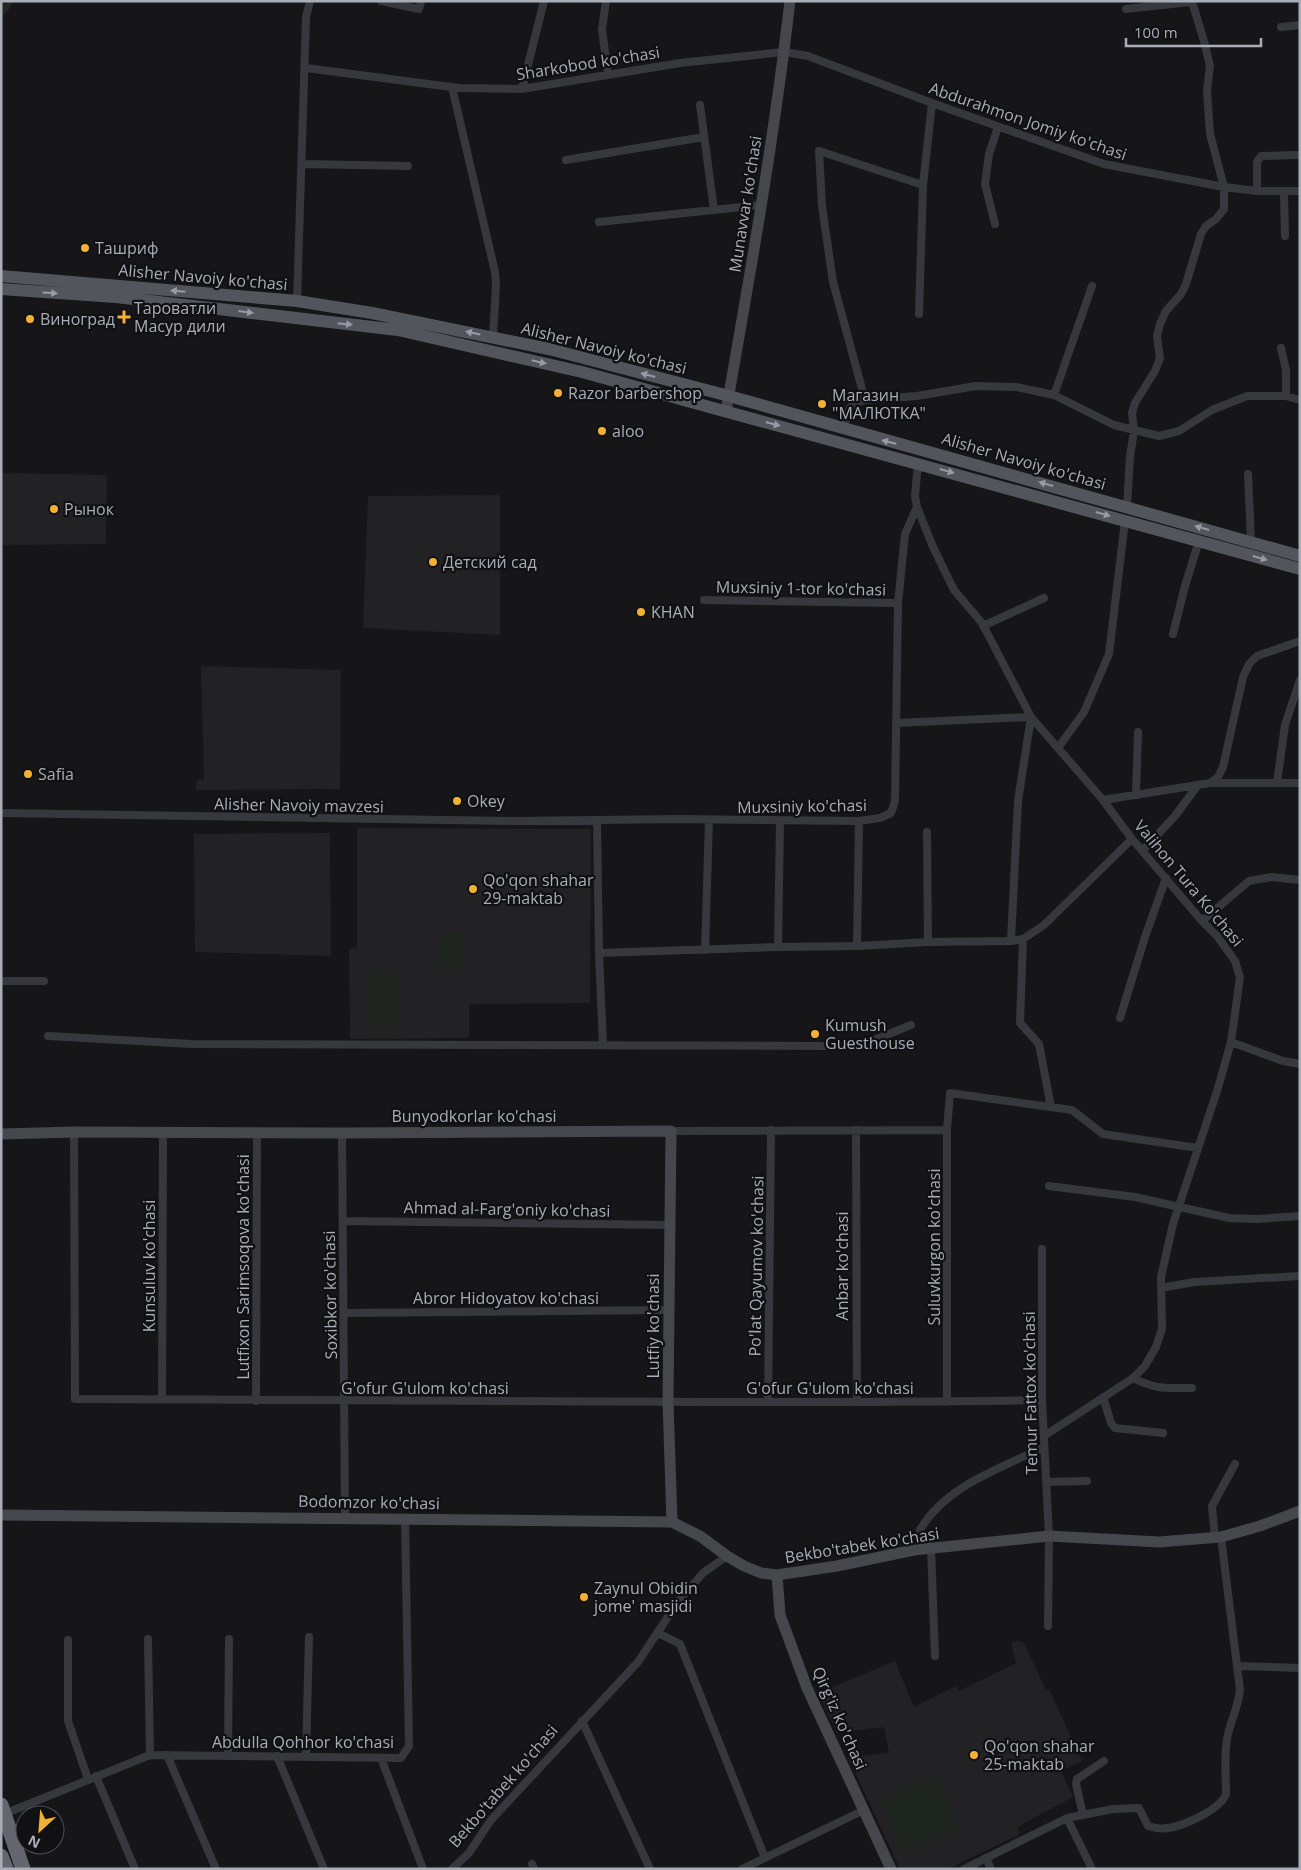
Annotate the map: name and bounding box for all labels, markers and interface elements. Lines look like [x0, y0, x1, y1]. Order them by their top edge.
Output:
scale bar [1126, 15, 1261, 47]
text: 100 m [1134, 22, 1178, 42]
street label: Sharkobod ko'chasi [515, 41, 661, 85]
street label: Abdurahmon Jomiy ko'chasi [926, 77, 1130, 165]
street label: Munavvar ko'chasi [723, 134, 767, 274]
place label: Ташриф [95, 237, 158, 259]
marker: Ташриф [79, 242, 91, 254]
street label: Alisher Navoiy ko'chasi [118, 259, 288, 295]
one-way arrow [170, 287, 186, 295]
one-way arrow [42, 289, 58, 297]
place label: Тароватли Масур дили [134, 297, 226, 337]
place label: Виноград [40, 308, 115, 330]
one-way arrow [239, 308, 255, 316]
marker: Тароватли Масур дили [118, 311, 130, 323]
marker: Виноград [24, 313, 36, 325]
street label: Alisher Navoiy ko'chasi [519, 317, 689, 379]
one-way arrow [338, 320, 354, 328]
one-way arrow [465, 329, 480, 337]
one-way arrow [531, 358, 547, 366]
one-way arrow [640, 371, 655, 379]
place label: Razor barbershop [568, 382, 702, 404]
place label: Магазин "МАЛЮТКА" [832, 384, 926, 424]
marker: Razor barbershop [552, 387, 564, 399]
marker: Магазин "МАЛЮТКА" [816, 398, 828, 410]
place label: aloo [612, 420, 644, 442]
one-way arrow [765, 420, 780, 428]
marker: aloo [596, 425, 608, 437]
street label: Alisher Navoiy ko'chasi [939, 427, 1109, 495]
one-way arrow [882, 437, 897, 445]
one-way arrow [939, 467, 954, 475]
one-way arrow [1038, 480, 1053, 488]
place label: Рынок [64, 498, 115, 520]
marker: Рынок [48, 503, 60, 515]
one-way arrow [1096, 511, 1111, 519]
one-way arrow [1195, 524, 1210, 532]
place label: Детский сад [443, 551, 537, 573]
one-way arrow [1252, 554, 1267, 562]
marker: Детский сад [427, 556, 439, 568]
street label: Muxsiniy 1-tor ko'chasi [716, 576, 886, 600]
place label: KHAN [651, 601, 695, 623]
marker: KHAN [635, 606, 647, 618]
place label: Safia [38, 763, 74, 785]
marker: Safia [22, 768, 34, 780]
place label: Okey [467, 790, 506, 812]
street label: Alisher Navoiy mavzesi [214, 793, 384, 817]
street label: Muxsiniy ko'chasi [737, 794, 867, 818]
marker: Okey [451, 795, 463, 807]
street label: Valihon Tura Ko'chasi [1129, 815, 1249, 951]
place label: Qo'qon shahar 29-maktab [483, 869, 594, 909]
marker: Qo'qon shahar 29-maktab [467, 883, 479, 895]
place label: Kumush Guesthouse [825, 1014, 915, 1054]
marker: Kumush Guesthouse [809, 1028, 821, 1040]
street label: Bunyodkorlar ko'chasi [391, 1105, 557, 1127]
street label: Lutfixon Sarimsoqova ko'chasi [232, 1154, 254, 1380]
street label: Suluvkurgon ko'chasi [923, 1168, 945, 1326]
street label: Po'lat Qayumov ko'chasi [743, 1175, 769, 1357]
street label: Ahmad al-Farg'oniy ko'chasi [403, 1196, 611, 1222]
street label: Kunsuluv ko'chasi [138, 1200, 160, 1332]
street label: Anbar ko'chasi [831, 1212, 853, 1320]
street label: Soxibkor ko'chasi [318, 1230, 342, 1360]
street label: Lutfiy ko'chasi [642, 1273, 664, 1379]
street label: Abror Hidoyatov ko'chasi [413, 1287, 599, 1309]
street label: Temur Fattox ko'chasi [1018, 1311, 1042, 1475]
street label: G'ofur G'ulom ko'chasi [341, 1377, 509, 1399]
street label: G'ofur G'ulom ko'chasi [746, 1377, 914, 1399]
street label: Bodomzor ko'chasi [298, 1490, 440, 1514]
street label: Bekbo'tabek ko'chasi [783, 1522, 941, 1568]
place label: Zaynul Obidin jome' masjidi [593, 1577, 698, 1617]
marker: Zaynul Obidin jome' masjidi [578, 1591, 590, 1603]
street label: Qirg'iz ko'chasi [807, 1663, 873, 1773]
street label: Bekbo'tabek ko'chasi [443, 1720, 563, 1852]
street label: Abdulla Qohhor ko'chasi [212, 1731, 394, 1753]
place label: Qo'qon shahar 25-maktab [984, 1735, 1095, 1775]
marker: Qo'qon shahar 25-maktab [968, 1749, 980, 1761]
north arrow [15, 1805, 65, 1855]
text: N [25, 1831, 43, 1853]

